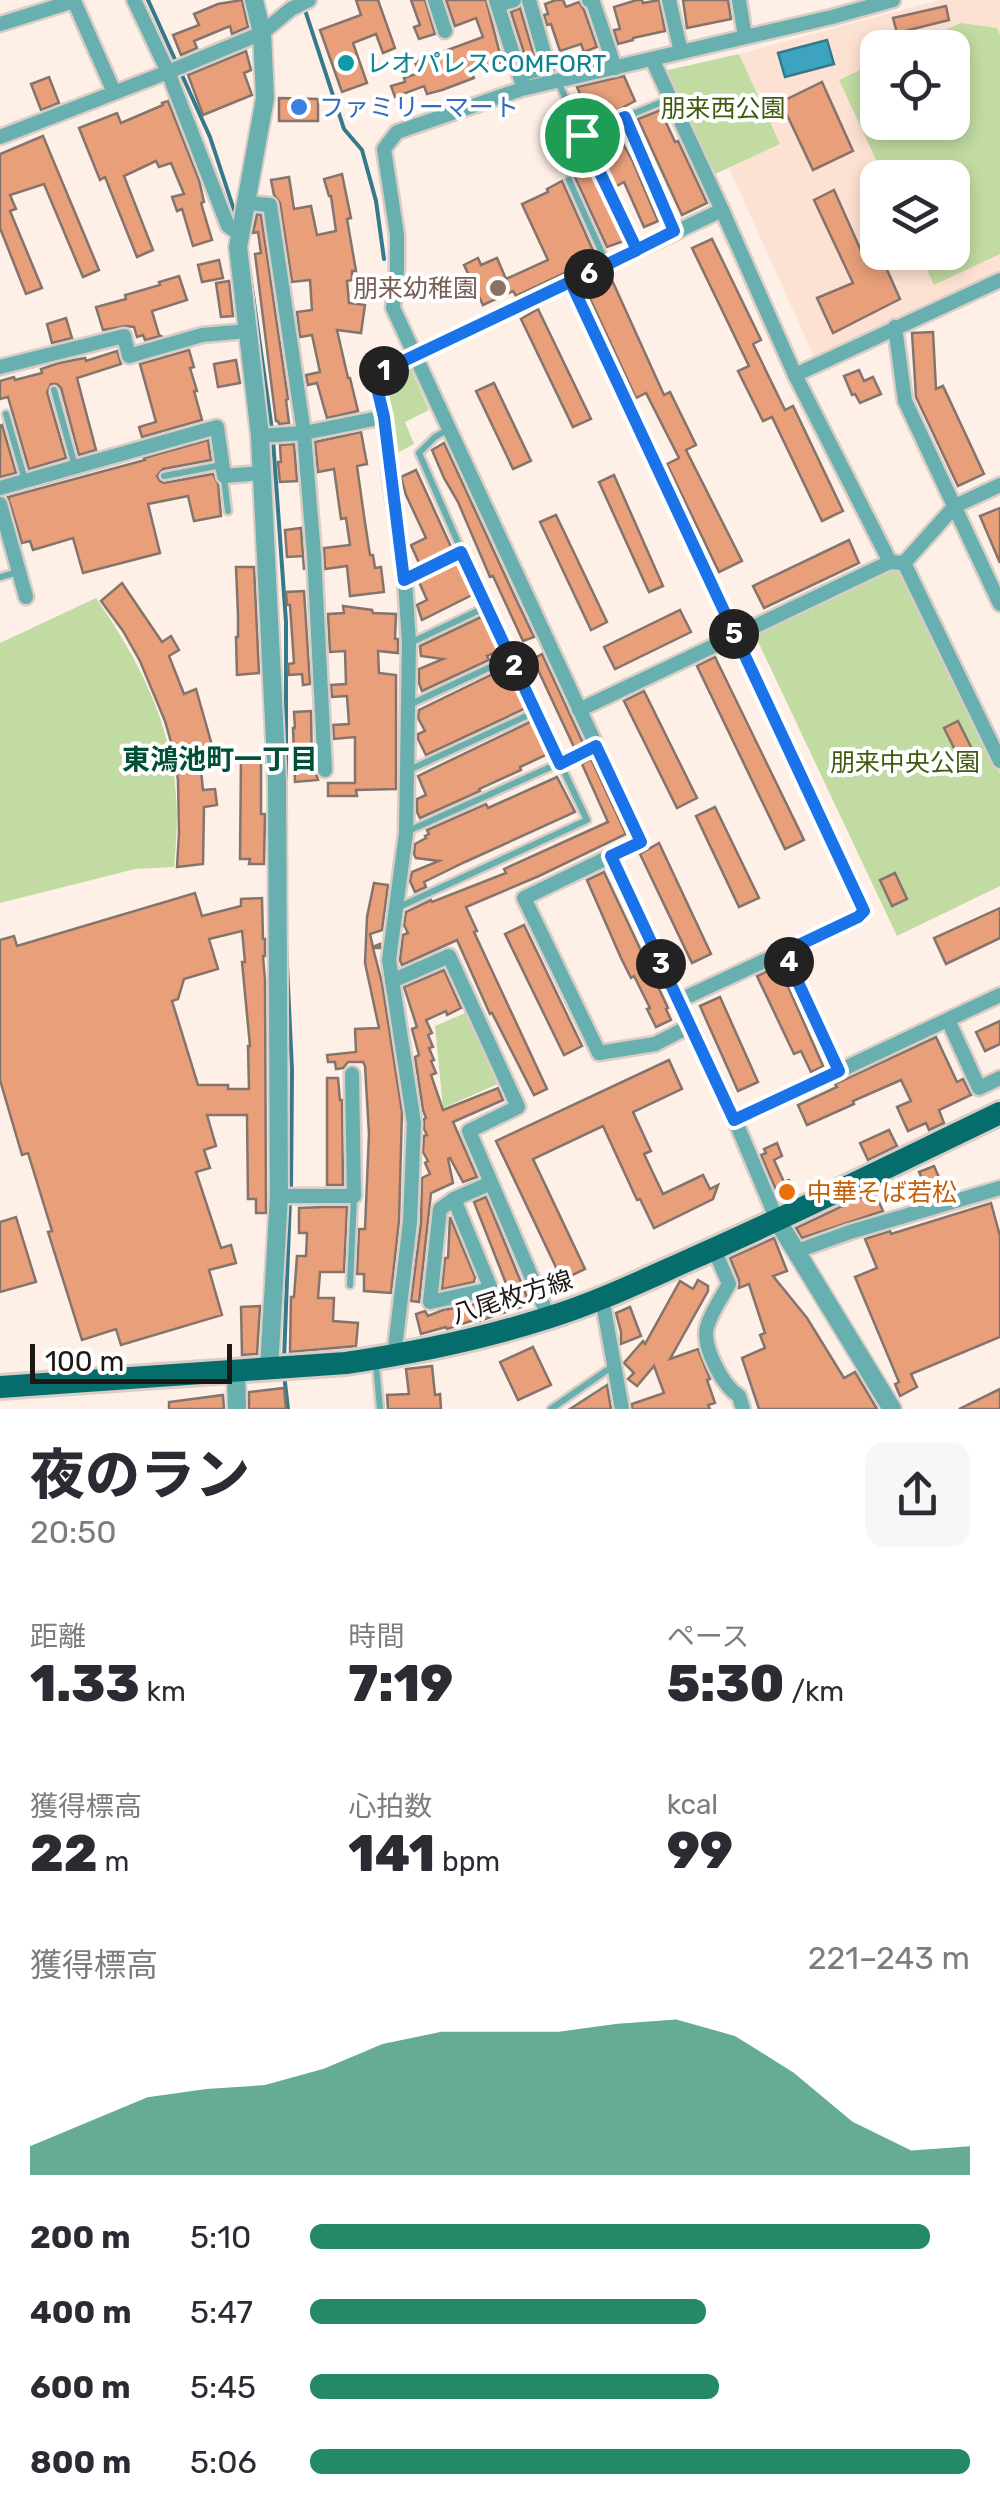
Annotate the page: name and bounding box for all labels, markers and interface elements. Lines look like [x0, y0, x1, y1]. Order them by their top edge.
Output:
map controls [860, 30, 970, 270]
button: locate [860, 30, 970, 140]
place label: レオパレスCOMFORT [366, 49, 606, 78]
marker: レオパレスCOMFORT [335, 52, 357, 74]
place label: ファミリーマート [319, 93, 519, 122]
pin [540, 93, 625, 178]
park label: 朋来西公園 [660, 94, 786, 123]
marker: ファミリーマート [288, 96, 310, 118]
icon: arrive [555, 108, 610, 163]
button: layers [860, 160, 970, 270]
pin: 6 [564, 249, 614, 299]
text: 6 [580, 257, 598, 290]
place label: 朋来幼稚園 [353, 274, 478, 303]
marker: 朋来幼稚園 [487, 277, 509, 299]
pin: 1 [359, 346, 409, 396]
text: 1 [377, 354, 391, 387]
pin: 5 [709, 609, 759, 659]
text: 5 [725, 617, 743, 650]
pin: 2 [489, 641, 539, 691]
text: 2 [505, 649, 523, 682]
district label: 東鴻池町一丁目 [122, 743, 318, 776]
park label: 朋来中央公園 [830, 748, 980, 777]
pin: 4 [764, 937, 814, 987]
pin: 3 [636, 939, 686, 989]
text: 4 [779, 945, 799, 978]
text: 3 [652, 947, 670, 980]
place label: 中華そば若松 [807, 1178, 957, 1207]
marker: 中華そば若松 [776, 1181, 798, 1203]
street label: 八尾枚方線 [448, 1265, 576, 1329]
scale bar [30, 1339, 232, 1384]
text: 100 m [45, 1345, 124, 1378]
button: share [865, 1442, 970, 1547]
text: 夜のラン [30, 1443, 250, 1508]
text: 20:50 [30, 1513, 117, 1551]
text: 距離 [30, 1620, 86, 1653]
text: 時間 [348, 1620, 404, 1653]
text: ペース [667, 1620, 749, 1653]
text: 1.33 [30, 1654, 140, 1714]
text: 7:19 [348, 1654, 453, 1714]
text: 5:30 [667, 1654, 785, 1714]
text: km [140, 1675, 186, 1708]
text: /km [785, 1675, 844, 1708]
text: kcal [667, 1788, 718, 1821]
text: 獲得標高 [30, 1790, 142, 1823]
text: 心拍数 [348, 1790, 432, 1823]
text: 99 [667, 1821, 733, 1881]
text: 22 [30, 1824, 98, 1884]
text: 141 [348, 1824, 435, 1884]
text: m [98, 1845, 129, 1878]
text: bpm [435, 1845, 500, 1878]
text: 221–243 m [808, 1939, 970, 1977]
text: 獲得標高 [30, 1946, 158, 1984]
text: 200 m [30, 2218, 130, 2256]
text: 5:10 [190, 2218, 251, 2256]
text: 400 m [30, 2293, 132, 2331]
text: 5:47 [190, 2293, 253, 2331]
text: 600 m [30, 2368, 130, 2406]
text: 5:45 [190, 2368, 256, 2406]
text: 800 m [30, 2443, 131, 2481]
text: 5:06 [190, 2443, 257, 2481]

